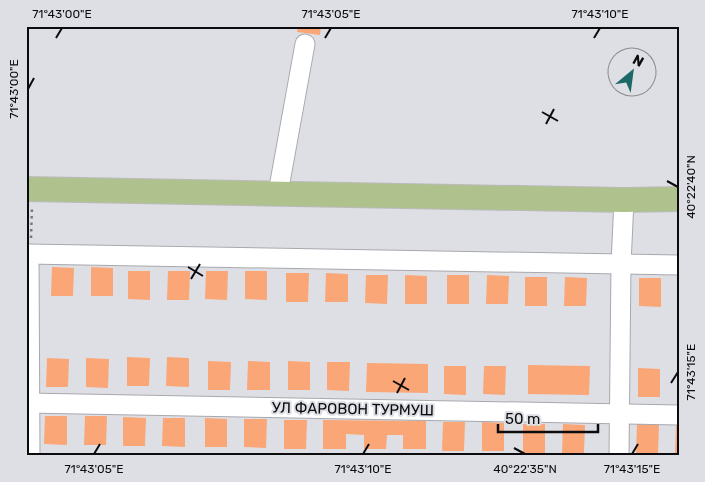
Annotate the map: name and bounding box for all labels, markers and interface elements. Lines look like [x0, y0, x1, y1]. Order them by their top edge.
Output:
text: 71°43'00"E [32, 7, 92, 21]
text: 71°43'05"E [301, 7, 361, 21]
text: 71°43'10"E [571, 7, 629, 21]
north arrow [608, 48, 658, 98]
text: N [630, 51, 647, 71]
text: 71°43'00"E [7, 59, 21, 119]
text: 40°22'40"N [684, 155, 698, 219]
text: 71°43'15"E [684, 344, 698, 400]
street label: УЛ ФАРОВОН ТУРМУШ [272, 399, 434, 419]
scale bar [498, 402, 598, 434]
text: 50 m [505, 410, 540, 428]
text: 71°43'05"E [64, 462, 124, 476]
text: 71°43'10"E [334, 462, 392, 476]
text: 40°22'35"N [493, 462, 557, 476]
text: 71°43'15"E [604, 462, 660, 476]

